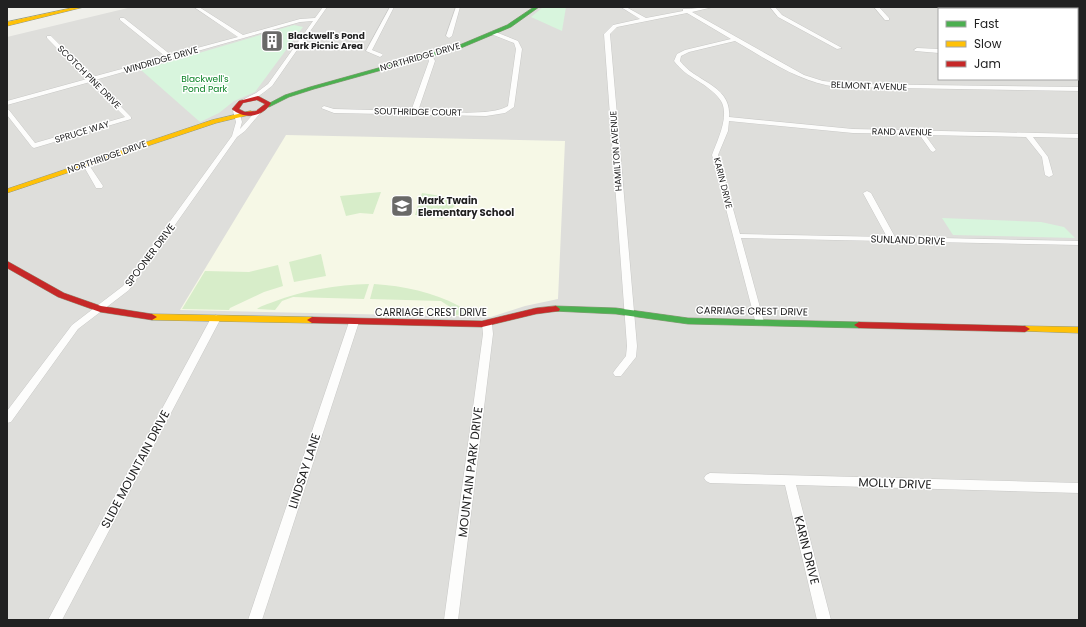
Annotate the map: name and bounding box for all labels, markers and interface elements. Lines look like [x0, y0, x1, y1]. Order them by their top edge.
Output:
legend [938, 8, 1078, 80]
text: Fast [974, 15, 999, 32]
building icon: Blackwell's Pond Park Picnic Area [259, 28, 285, 54]
place label: Blackwell's Pond Park Picnic Area [288, 30, 365, 52]
text: Slow [974, 35, 1002, 52]
street label: NORTHRIDGE DRIVE [379, 40, 462, 74]
street label: SCOTCH PINE DRIVE [55, 43, 124, 112]
street label: WINDRIDGE DRIVE [123, 44, 200, 76]
text: Jam [974, 55, 1001, 72]
park label: Blackwell's Pond Park [181, 73, 229, 95]
street label: BELMONT AVENUE [831, 79, 908, 93]
street label: SOUTHRIDGE COURT [374, 105, 462, 119]
street label: HAMILTON AVENUE [607, 110, 625, 192]
street label: SPRUCE WAY [53, 118, 111, 146]
street label: RAND AVENUE [872, 125, 933, 139]
street label: NORTHRIDGE DRIVE [66, 138, 148, 176]
street label: KARIN DRIVE [711, 156, 735, 210]
school or university icon: Mark Twain Elementary School [389, 193, 415, 219]
place label: Mark Twain Elementary School [418, 193, 514, 220]
street label: SPOONER DRIVE [121, 220, 179, 290]
street label: SUNLAND DRIVE [870, 231, 946, 249]
street label: CARRIAGE CREST DRIVE [696, 303, 808, 319]
street label: CARRIAGE CREST DRIVE [375, 305, 487, 320]
street label: MOUNTAIN PARK DRIVE [454, 406, 486, 538]
street label: SLIDE MOUNTAIN DRIVE [97, 407, 173, 531]
street label: LINDSAY LANE [284, 431, 324, 511]
street label: MOLLY DRIVE [858, 473, 932, 493]
street label: KARIN DRIVE [790, 514, 824, 586]

